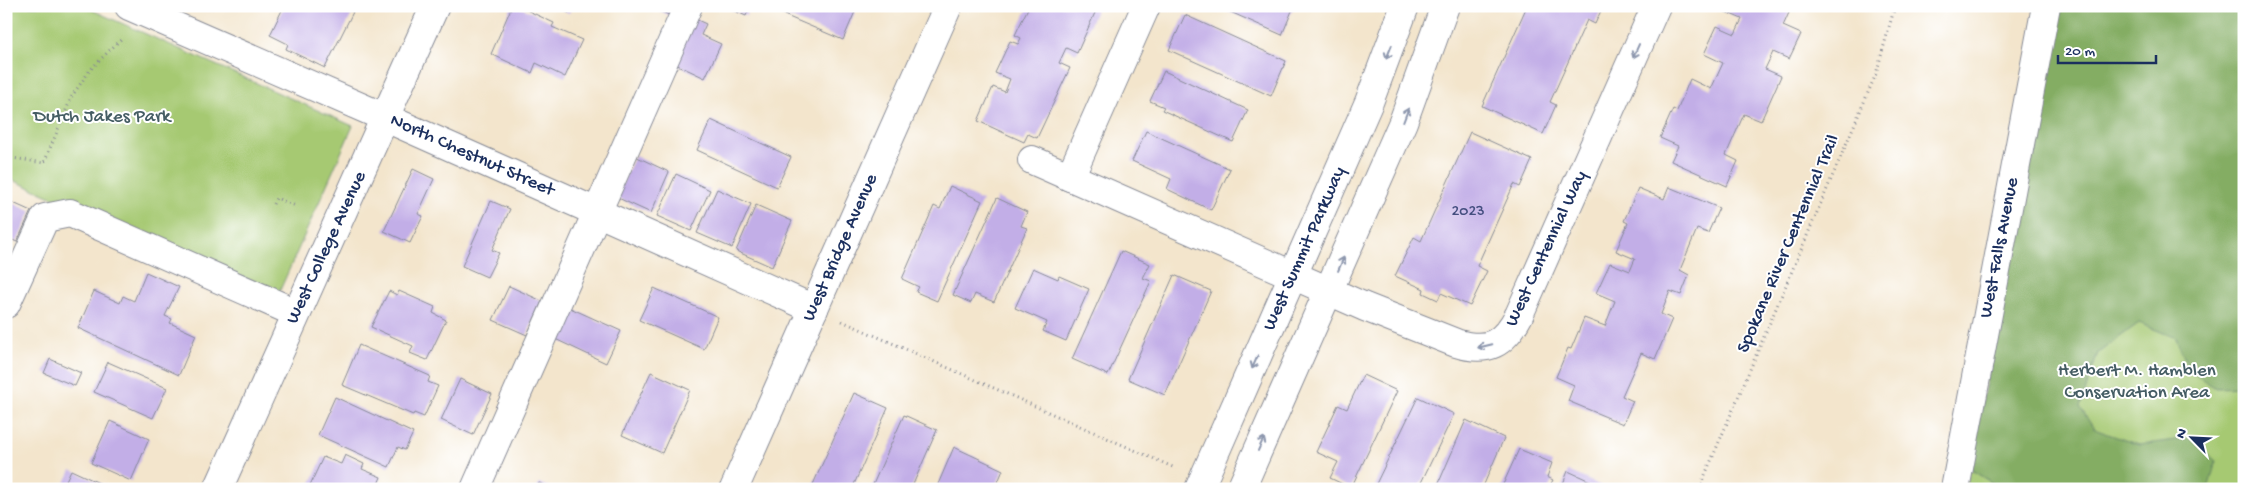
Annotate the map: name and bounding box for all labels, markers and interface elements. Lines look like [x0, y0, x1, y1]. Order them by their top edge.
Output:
scale bar [2058, 32, 2155, 64]
one-way arrow [1631, 43, 1641, 58]
text: 20 m [2065, 43, 2095, 61]
one-way arrow [1384, 44, 1393, 59]
park label: Dutch Jakes Park [32, 106, 172, 129]
one-way arrow [1402, 108, 1411, 123]
street label: North Chestnut Street [386, 109, 560, 203]
street label: Spokane River Centennial Trail [1733, 131, 1845, 357]
street label: West Summit Parkway [1258, 163, 1352, 335]
street label: West Centennial Way [1501, 167, 1593, 331]
street label: West College Avenue [282, 168, 373, 328]
street label: West Bridge Avenue [798, 170, 884, 325]
street label: West Falls Avenue [1975, 176, 2025, 320]
house number: 2023 [1451, 203, 1485, 222]
one-way arrow [1336, 257, 1346, 272]
one-way arrow [1478, 342, 1494, 351]
one-way arrow [1249, 354, 1259, 369]
park label: Herbert M. Hamblen Conservation Area [2058, 360, 2216, 405]
north arrow [2168, 412, 2218, 462]
text: N [2173, 426, 2192, 441]
one-way arrow [1256, 437, 1266, 452]

